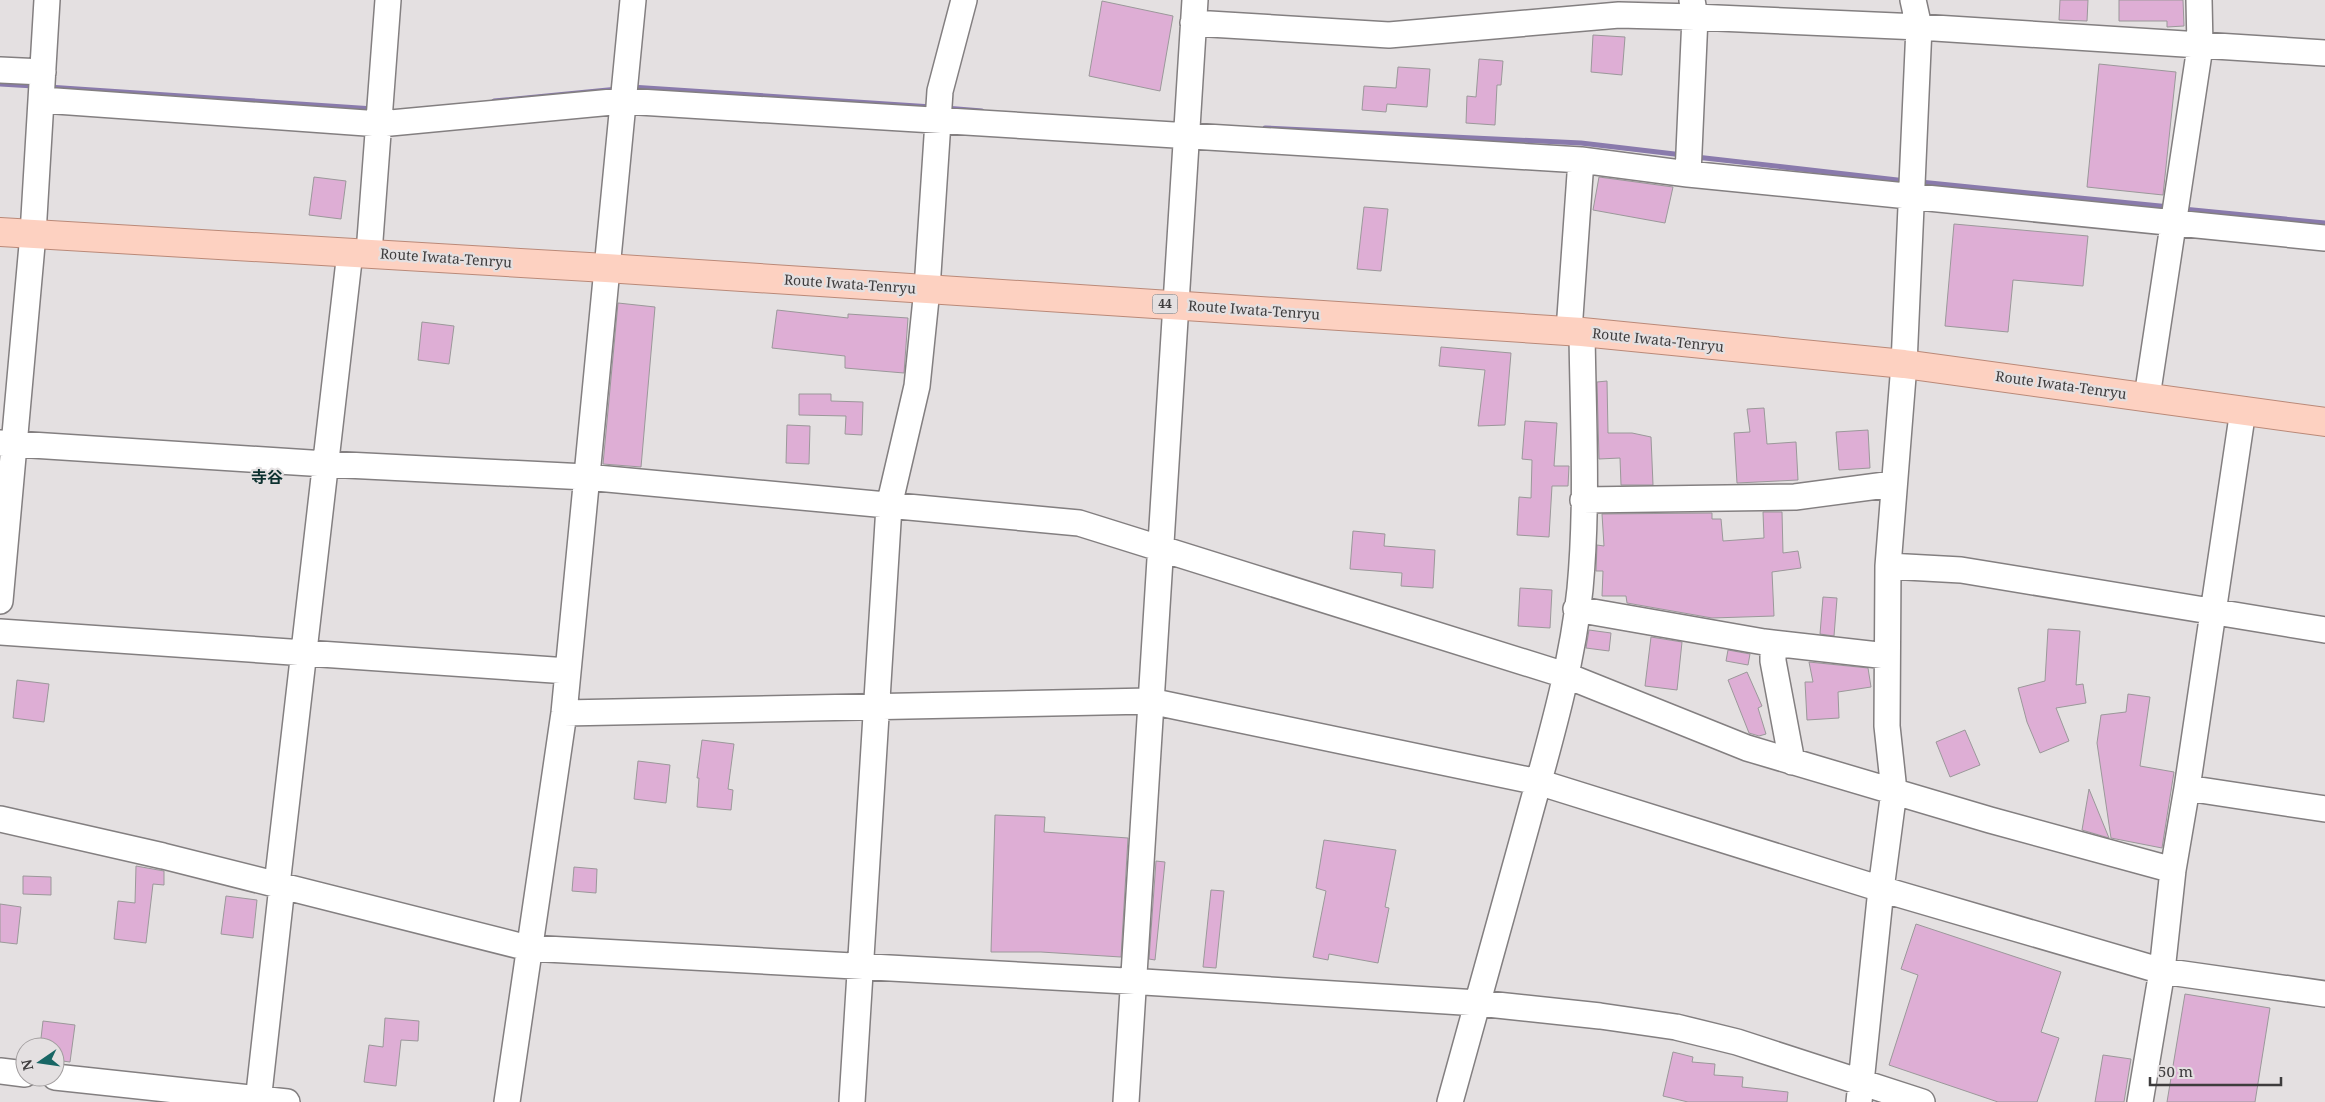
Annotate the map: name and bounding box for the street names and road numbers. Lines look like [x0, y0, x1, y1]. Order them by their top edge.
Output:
street label: Route Iwata-Tenryu [379, 243, 513, 272]
street label: Route Iwata-Tenryu [783, 269, 917, 298]
road number: 44 [1152, 294, 1178, 314]
street label: Route Iwata-Tenryu [1187, 295, 1321, 324]
street label: Route Iwata-Tenryu [1591, 323, 1725, 356]
street label: Route Iwata-Tenryu [1994, 366, 2128, 403]

